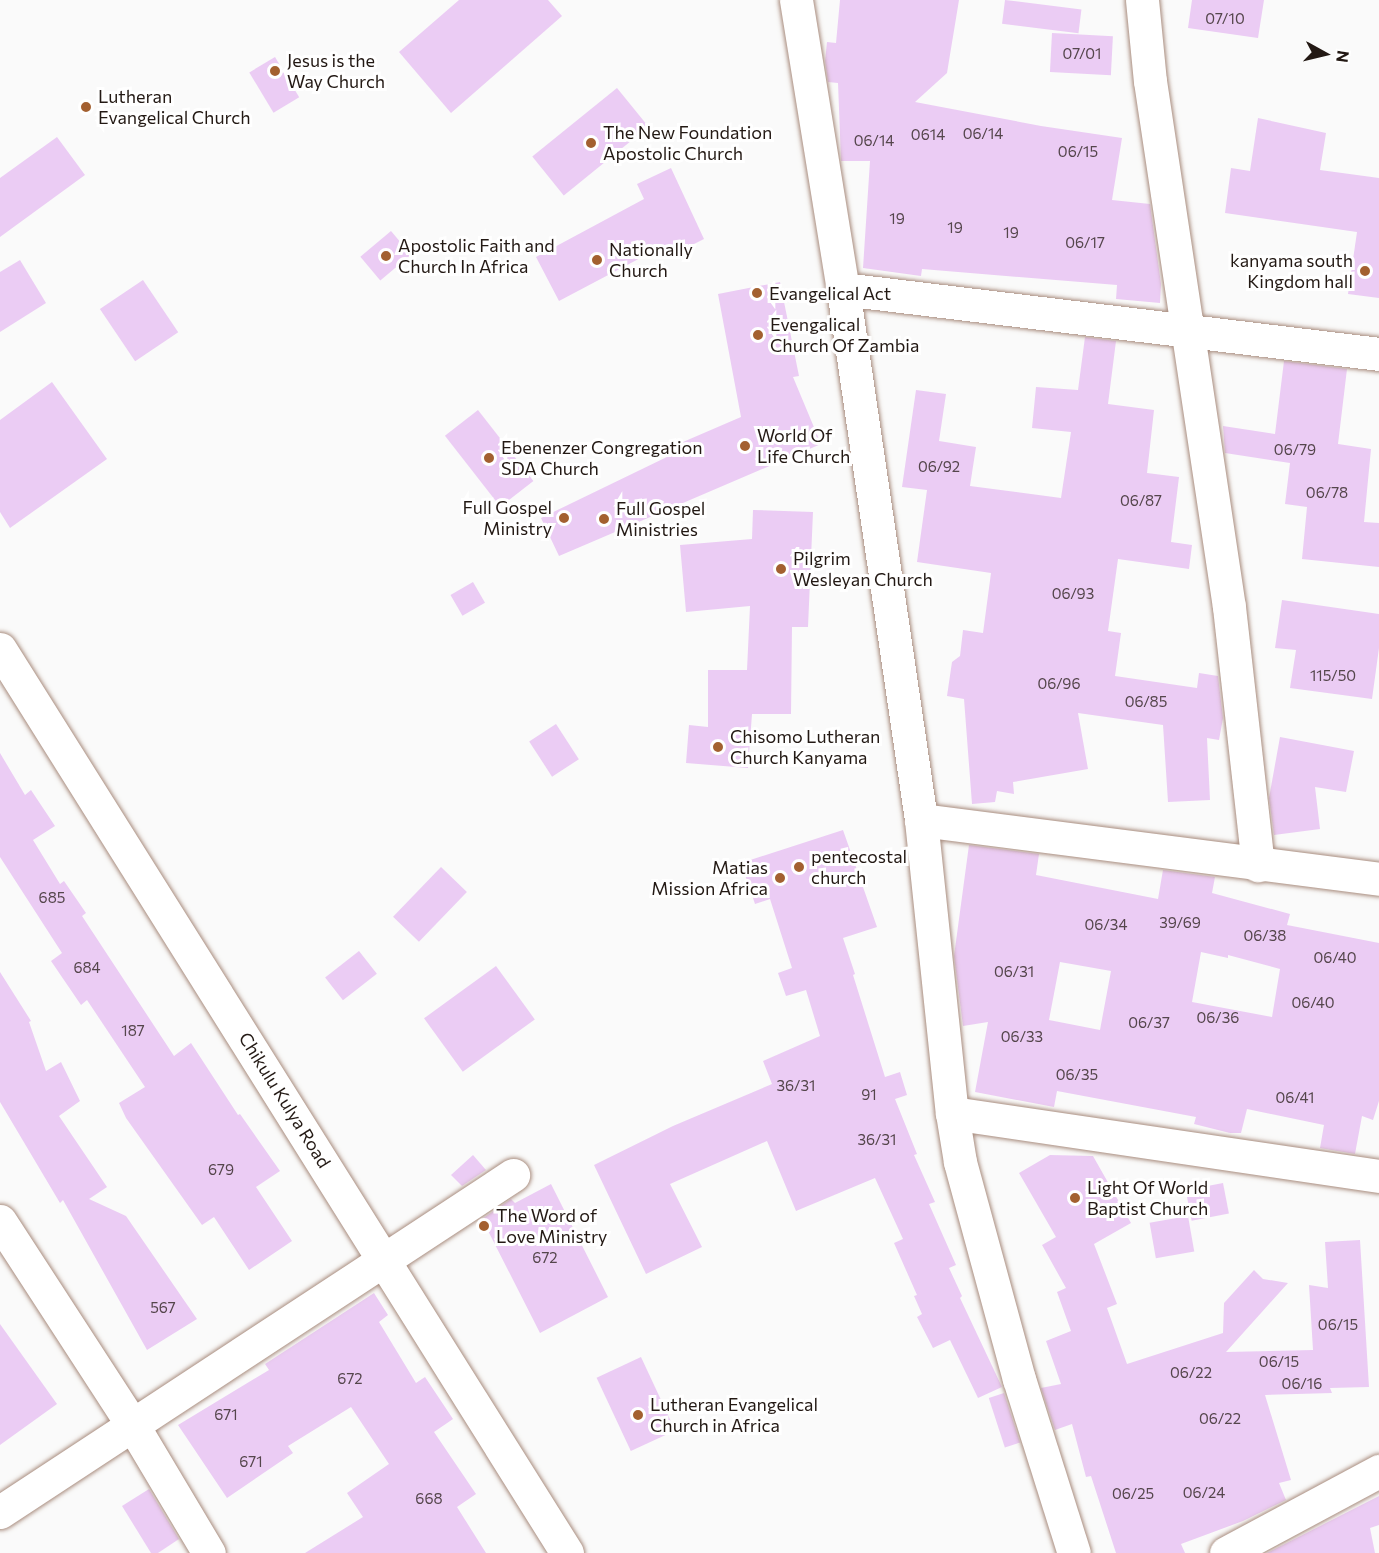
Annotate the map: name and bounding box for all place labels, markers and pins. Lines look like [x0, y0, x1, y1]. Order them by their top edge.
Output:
place label: Jesus is the Way Church [287, 50, 385, 92]
marker: Jesus is the Way Church [268, 64, 282, 78]
place label: Lutheran Evangelical Church [98, 86, 251, 128]
marker: Lutheran Evangelical Church [79, 100, 93, 114]
place label: The New Foundation Apostolic Church [603, 122, 772, 164]
marker: The New Foundation Apostolic Church [584, 136, 598, 150]
place label: Apostolic Faith and Church In Africa [398, 235, 555, 278]
place label: Nationally Church [609, 239, 693, 282]
marker: Apostolic Faith and Church In Africa [379, 249, 393, 263]
place label: kanyama south Kingdom hall [1230, 250, 1353, 292]
marker: Nationally Church [590, 253, 604, 267]
marker: kanyama south Kingdom hall [1358, 264, 1372, 278]
place label: Evangelical Act [769, 282, 891, 304]
marker: Evangelical Act [750, 286, 764, 300]
place label: Evengalical Church Of Zambia [770, 314, 919, 356]
marker: Evengalical Church Of Zambia [751, 328, 765, 342]
place label: World Of Life Church [757, 425, 850, 468]
place label: Ebenenzer Congregation SDA Church [501, 437, 703, 480]
marker: World Of Life Church [738, 439, 752, 453]
marker: Ebenenzer Congregation SDA Church [482, 451, 496, 465]
place label: Full Gospel Ministry [463, 497, 552, 540]
place label: Full Gospel Ministries [616, 498, 705, 540]
marker: Full Gospel Ministry [557, 511, 571, 525]
marker: Full Gospel Ministries [597, 512, 611, 526]
place label: Pilgrim Wesleyan Church [793, 548, 933, 590]
marker: Pilgrim Wesleyan Church [774, 562, 788, 576]
place label: Chisomo Lutheran Church Kanyama [730, 726, 880, 768]
marker: Chisomo Lutheran Church Kanyama [711, 740, 725, 754]
place label: pentecostal church [811, 846, 907, 888]
place label: Matias Mission Africa [651, 857, 768, 900]
marker: pentecostal church [792, 860, 806, 874]
marker: Matias Mission Africa [773, 871, 787, 885]
place label: Light Of World Baptist Church [1087, 1177, 1208, 1220]
marker: Light Of World Baptist Church [1068, 1191, 1082, 1205]
place label: The Word of Love Ministry [496, 1205, 607, 1248]
marker: The Word of Love Ministry [477, 1219, 491, 1233]
place label: Lutheran Evangelical Church in Africa [650, 1394, 818, 1436]
marker: Lutheran Evangelical Church in Africa [631, 1408, 645, 1422]

